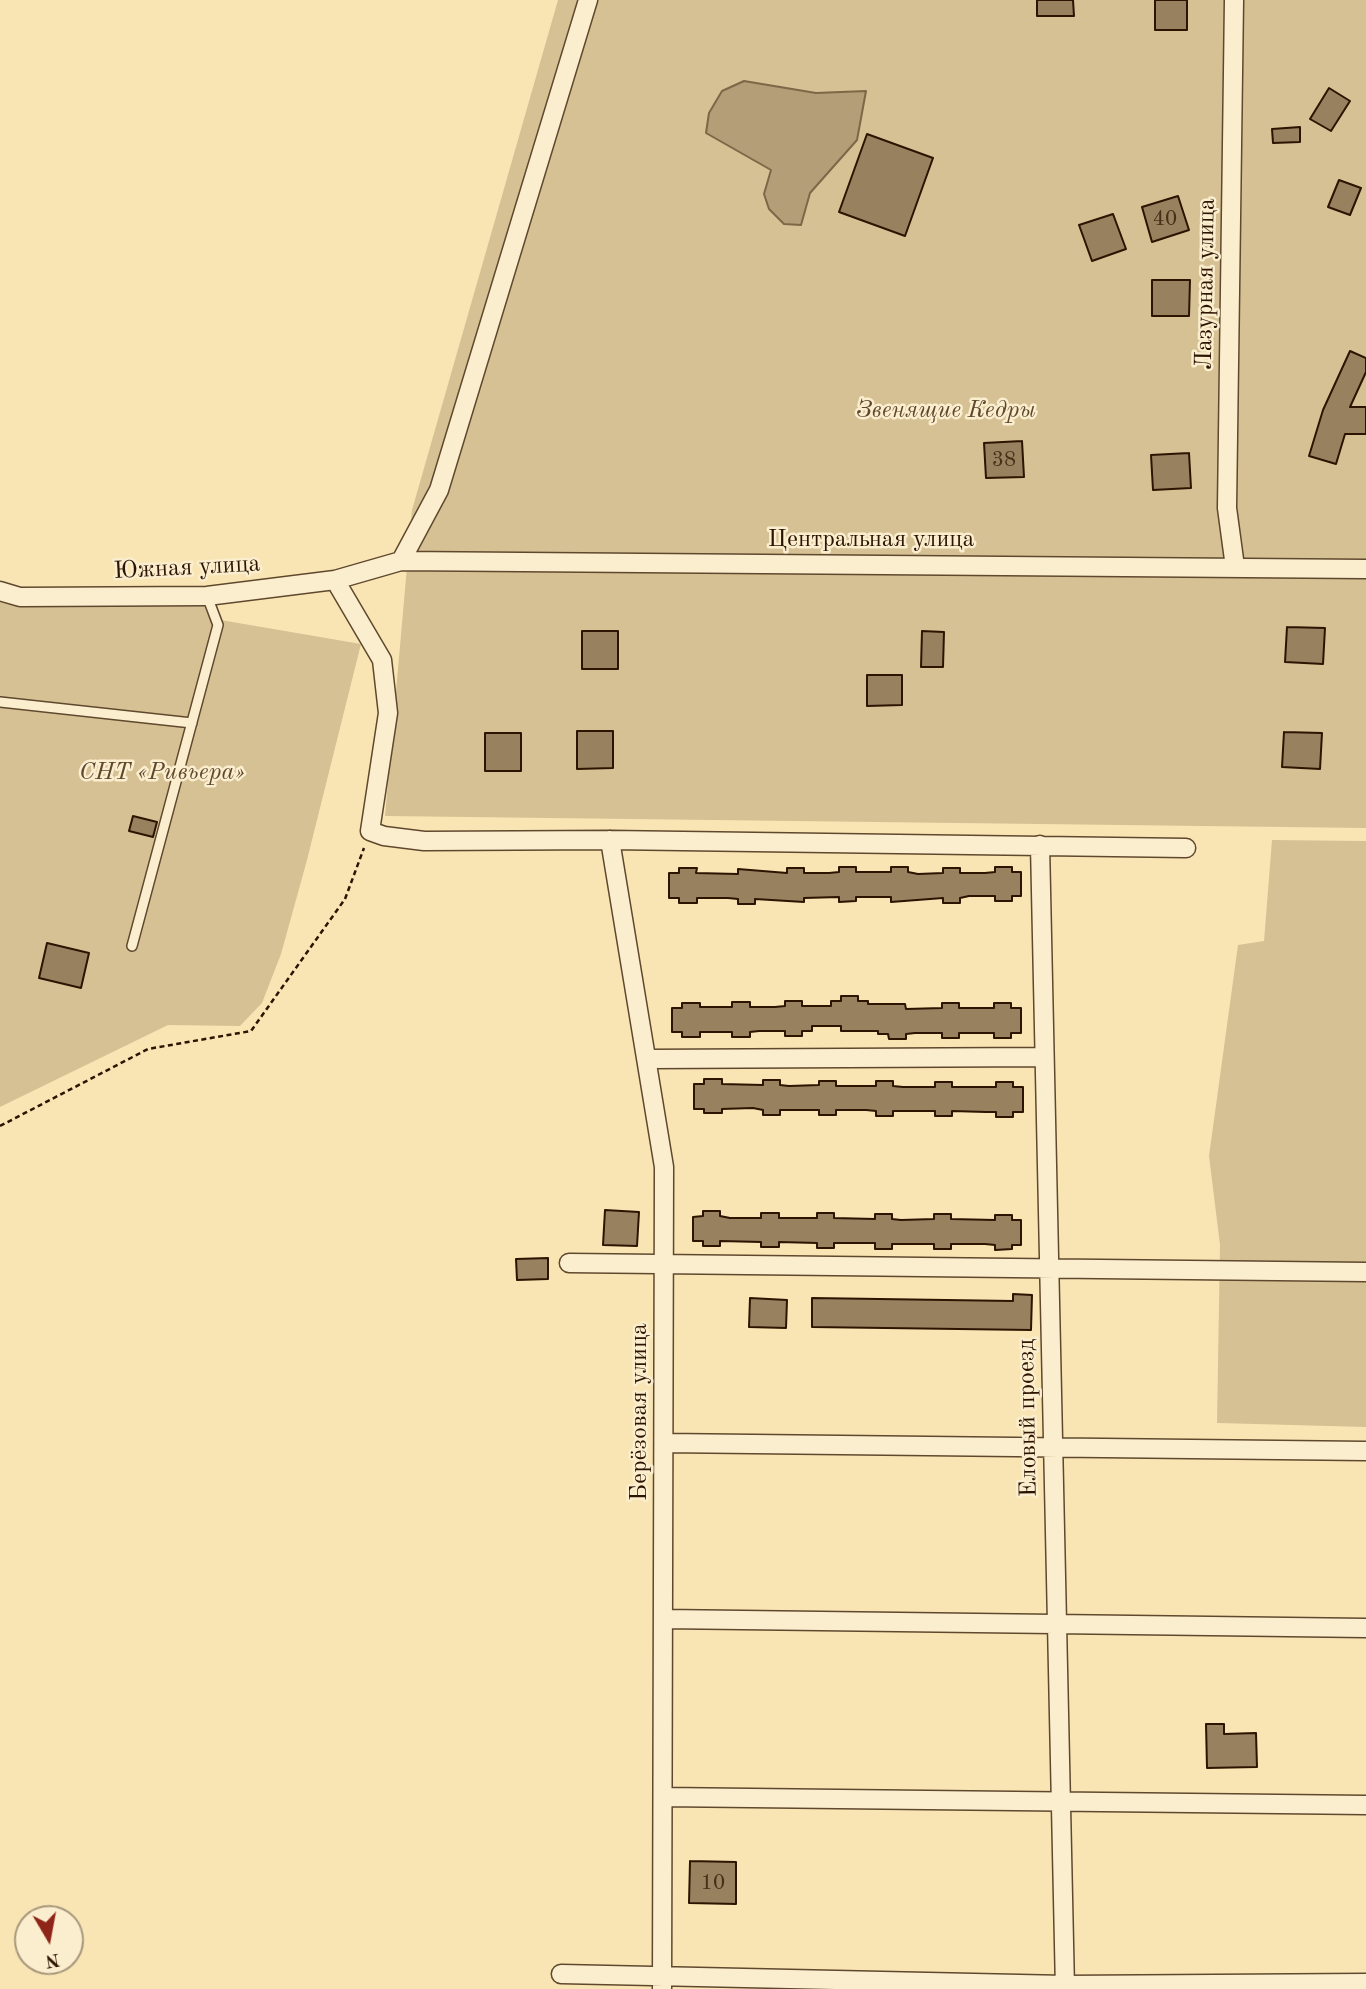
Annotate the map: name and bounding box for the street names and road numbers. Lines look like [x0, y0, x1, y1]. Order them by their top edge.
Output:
street label: Лазурная улица [1190, 198, 1222, 370]
street label: Центральная улица [768, 526, 974, 554]
street label: Южная улица [113, 550, 261, 586]
street label: Берёзовая улица [626, 1323, 654, 1501]
street label: Еловый проезд [1012, 1339, 1044, 1497]

